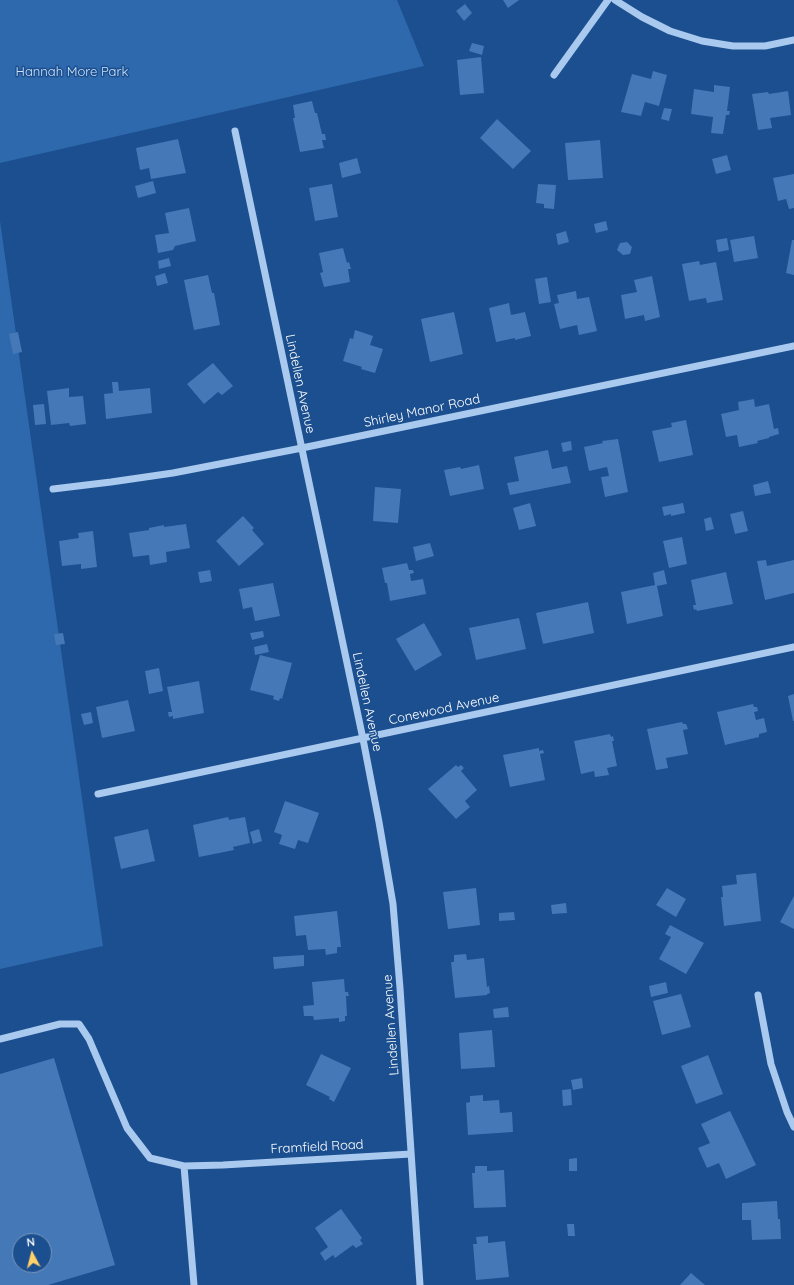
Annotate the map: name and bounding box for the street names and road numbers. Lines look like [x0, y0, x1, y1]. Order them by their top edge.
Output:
street label: Lindellen Avenue [282, 333, 318, 435]
street label: Shirley Manor Road [362, 391, 482, 431]
street label: Lindellen Avenue [349, 651, 385, 753]
street label: Conewood Avenue [387, 690, 501, 728]
street label: Lindellen Avenue [380, 974, 402, 1076]
street label: Framfield Road [270, 1137, 364, 1157]

